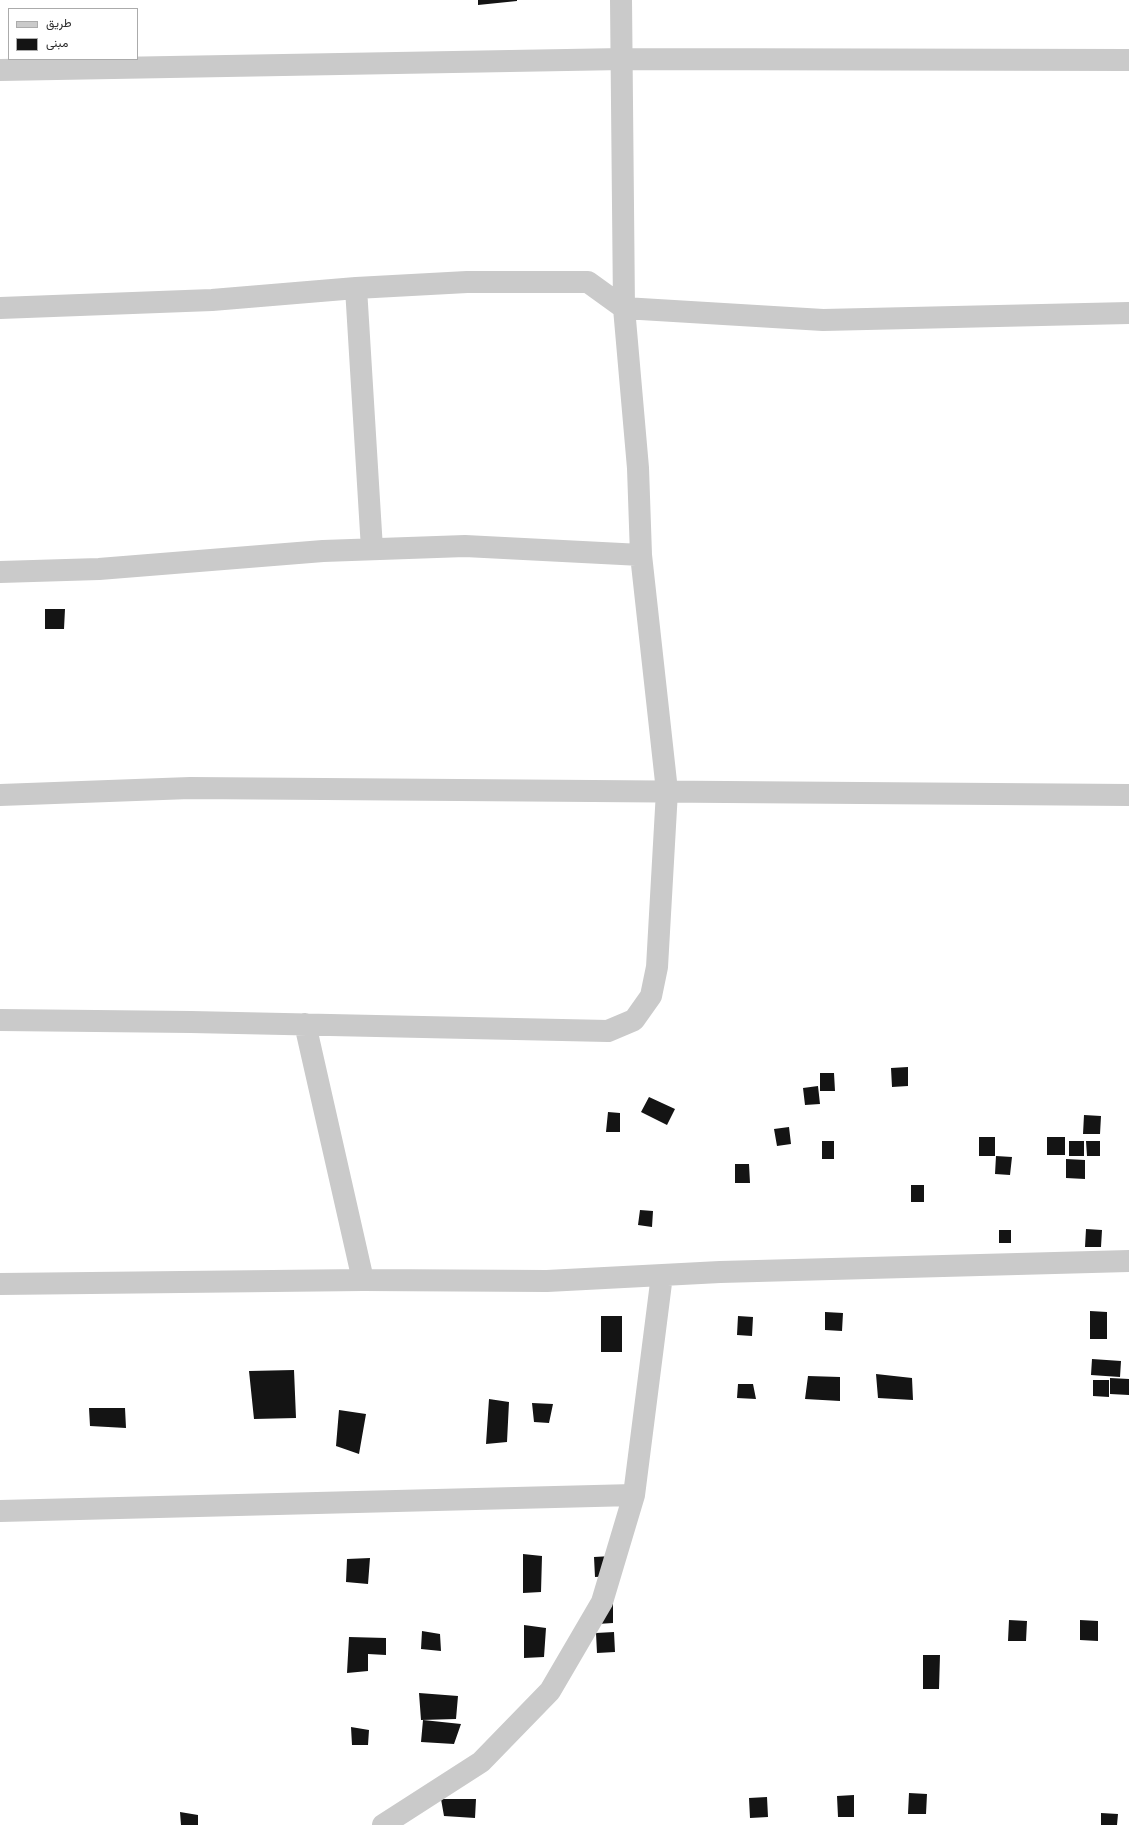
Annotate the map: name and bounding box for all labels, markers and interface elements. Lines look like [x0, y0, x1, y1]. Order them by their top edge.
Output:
legend [8, 8, 138, 60]
text: طريق [46, 15, 71, 30]
text: مبنى [46, 35, 68, 50]

